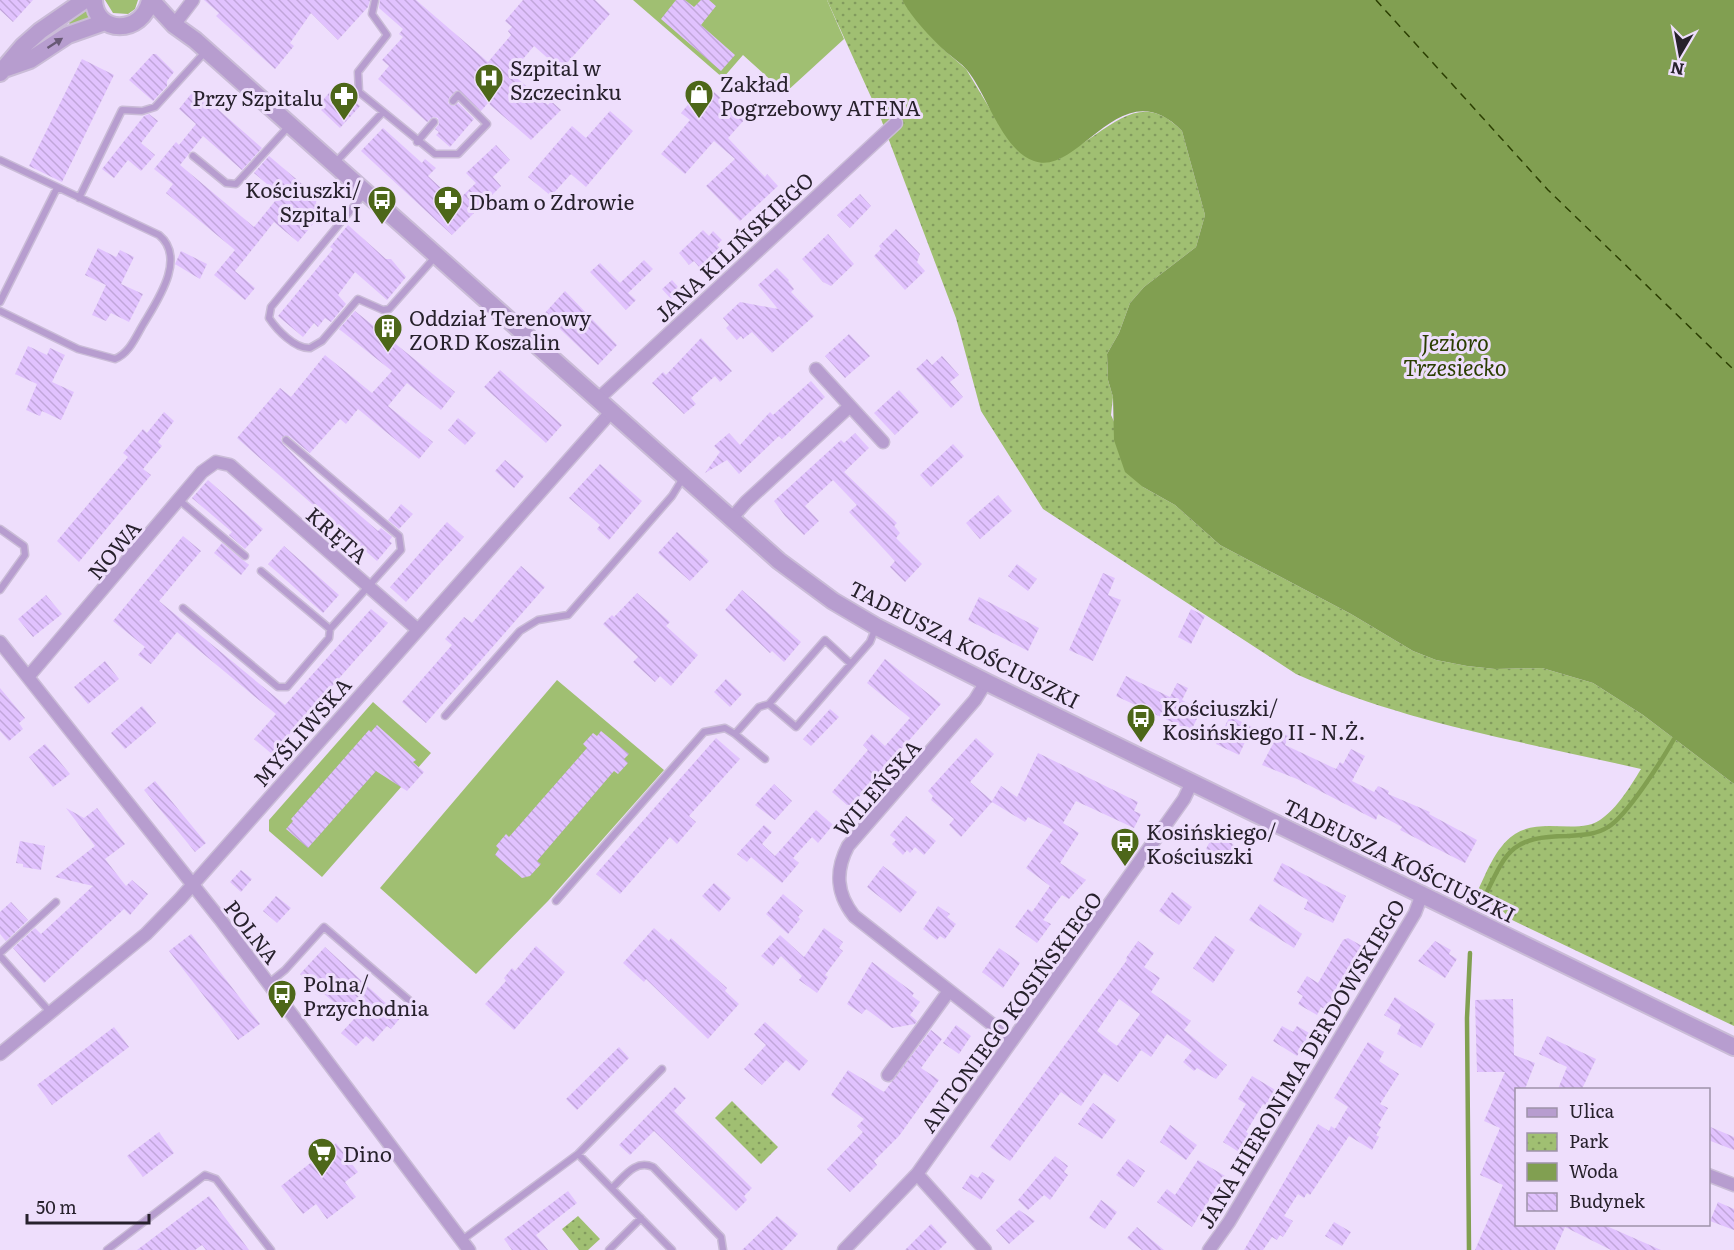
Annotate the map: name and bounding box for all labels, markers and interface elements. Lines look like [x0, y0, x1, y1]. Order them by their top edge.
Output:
north arrow [1650, 24, 1710, 84]
one-way arrow [47, 37, 63, 48]
place label: Szpital w Szczecinku [510, 51, 622, 106]
text: N [1669, 57, 1686, 83]
hospital icon: Szpital w Szczecinku [473, 62, 505, 104]
place label: Zakład Pogrzebowy ATENA [720, 67, 921, 122]
shop icon: Zakład Pogrzebowy ATENA [683, 78, 715, 120]
pharmacy icon: Przy Szpitalu [328, 80, 360, 122]
place label: Przy Szpitalu [192, 81, 323, 112]
street label: JANA KILIŃSKIEGO [646, 164, 820, 328]
place label: Kościuszki/ Szpital I [245, 173, 361, 228]
bus stop icon: Kościuszki/ Szpital I [366, 184, 398, 226]
pharmacy icon: Dbam o Zdrowie [432, 184, 464, 226]
place label: Dbam o Zdrowie [469, 185, 634, 216]
place label: Oddział Terenowy ZORD Koszalin [409, 301, 592, 356]
building icon: Oddział Terenowy ZORD Koszalin [372, 312, 404, 354]
water label: Jezioro Trzesiecko [1403, 325, 1507, 383]
street label: KRĘTA [300, 498, 376, 570]
street label: NOWA [79, 512, 147, 585]
street label: TADEUSZA KOŚCIUSZKI [844, 571, 1086, 715]
street label: MYŚLIWSKA [245, 669, 358, 792]
place label: Kościuszki/ Kosińskiego II - N.Ż. [1162, 691, 1365, 746]
bus stop icon: Kościuszki/ Kosińskiego II - N.Ż. [1125, 702, 1157, 744]
street label: WILEŃSKA [825, 731, 927, 842]
street label: TADEUSZA KOŚCIUSZKI [1279, 789, 1521, 929]
place label: Kosińskiego/ Kościuszki [1146, 815, 1276, 870]
bus stop icon: Kosińskiego/ Kościuszki [1109, 826, 1141, 868]
street label: ANTONIEGO KOSIŃSKIEGO [912, 884, 1108, 1138]
street label: POLNA [218, 892, 288, 970]
street label: JANA HIERONIMA DERDOWSKIEGO [1189, 892, 1411, 1234]
place label: Polna/ Przychodnia [303, 967, 429, 1022]
bus stop icon: Polna/ Przychodnia [266, 978, 298, 1020]
legend [1515, 1088, 1710, 1226]
text: Ulica [1569, 1097, 1615, 1124]
text: Park [1569, 1127, 1610, 1154]
supermarket icon: Dino [306, 1136, 338, 1178]
place label: Dino [343, 1137, 392, 1168]
text: Woda [1569, 1157, 1619, 1184]
scale bar [27, 1187, 148, 1225]
text: Budynek [1569, 1187, 1646, 1214]
text: 50 m [36, 1193, 77, 1220]

